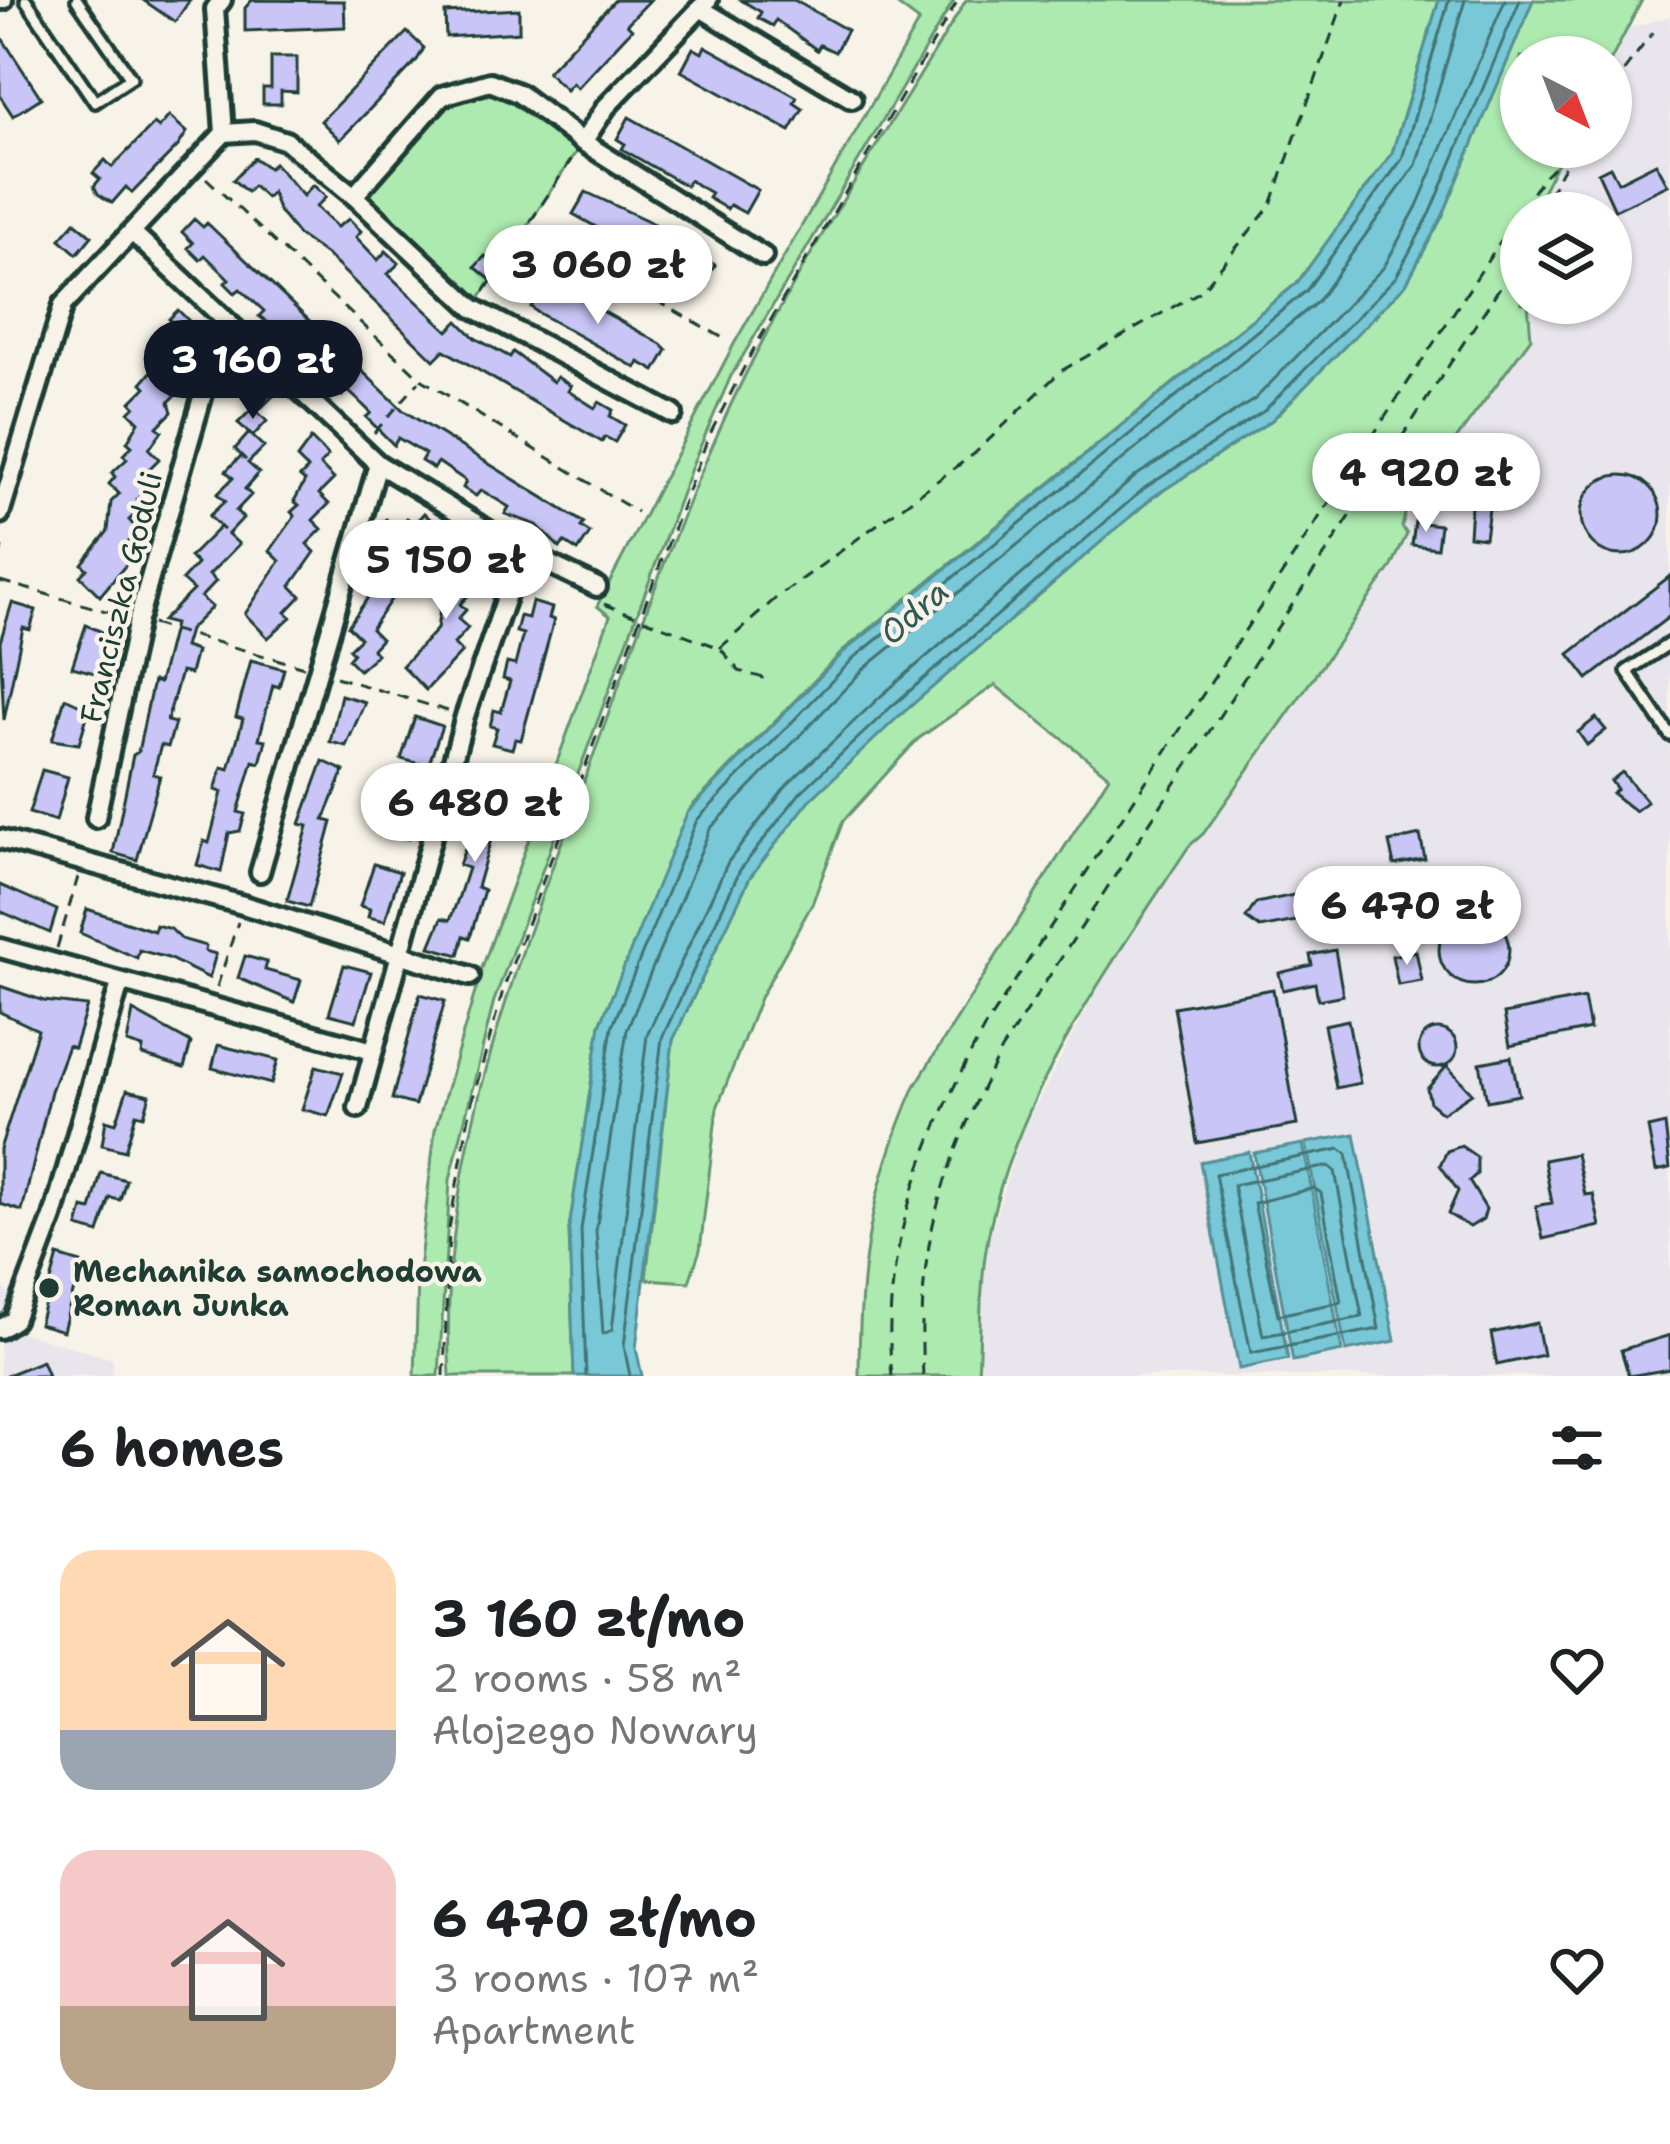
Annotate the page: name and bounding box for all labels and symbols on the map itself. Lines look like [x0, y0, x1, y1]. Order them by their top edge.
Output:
north arrow [1500, 36, 1632, 168]
pin: 3 060 zł [474, 225, 722, 327]
pin: 3 160 zł [129, 320, 377, 422]
pin: 4 920 zł [1302, 433, 1550, 535]
street label: Franciszka Goduli [70, 467, 172, 727]
pin: 5 150 zł [322, 520, 570, 622]
water label: Odra [869, 569, 959, 655]
pin: 6 480 zł [351, 763, 599, 865]
pin: 6 470 zł [1283, 866, 1531, 968]
place label: Mechanika samochodowa Roman Junka [73, 1251, 482, 1326]
marker: Mechanika samochodowa Roman Junka [36, 1275, 62, 1301]

